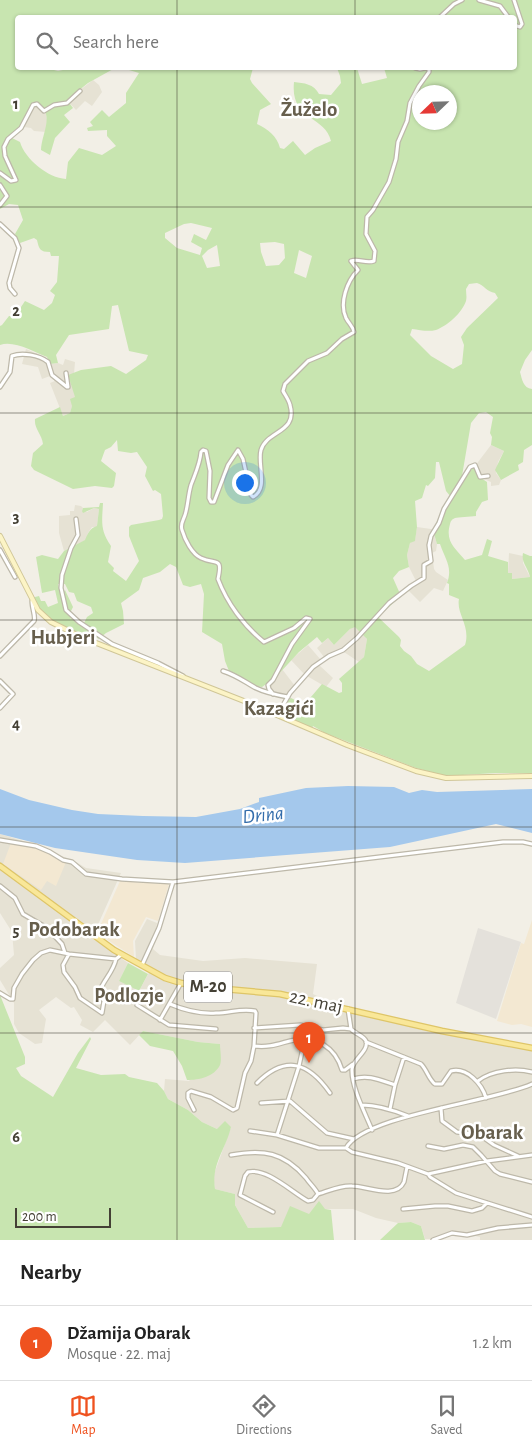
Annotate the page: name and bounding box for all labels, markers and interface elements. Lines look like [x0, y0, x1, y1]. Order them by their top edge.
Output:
search box [15, 15, 517, 70]
icon: search [33, 29, 61, 57]
text: Search here [73, 33, 159, 52]
north arrow [412, 85, 457, 130]
text: 1 [13, 96, 19, 112]
district label: Žuželo [281, 97, 337, 120]
text: 2 [12, 303, 20, 319]
your location [232, 470, 258, 496]
text: 3 [13, 509, 20, 525]
district label: Hubjeri [30, 627, 96, 648]
district label: Kazagići [244, 698, 314, 719]
text: 4 [12, 716, 20, 732]
water label: Drina [241, 803, 285, 827]
district label: Podobarak [28, 919, 120, 940]
text: 5 [13, 923, 20, 939]
road number: M-20 [184, 972, 232, 1002]
district label: Podlozje [94, 986, 164, 1006]
street label: 22. maj [288, 987, 344, 1017]
pin: 1 [293, 1022, 325, 1063]
district label: Obarak [461, 1122, 524, 1143]
text: 6 [12, 1129, 20, 1145]
scale bar [15, 1205, 111, 1228]
text: 200 m [22, 1210, 57, 1224]
text: Nearby [20, 1262, 81, 1283]
text: Džamija Obarak [67, 1324, 190, 1343]
text: 1 [33, 1335, 39, 1351]
text: 1.2 km [473, 1335, 512, 1351]
text: Mosque · 22. maj [67, 1346, 171, 1362]
tab: Map [69, 1392, 97, 1439]
tab: Directions [236, 1392, 292, 1439]
tab: Saved [431, 1392, 463, 1439]

